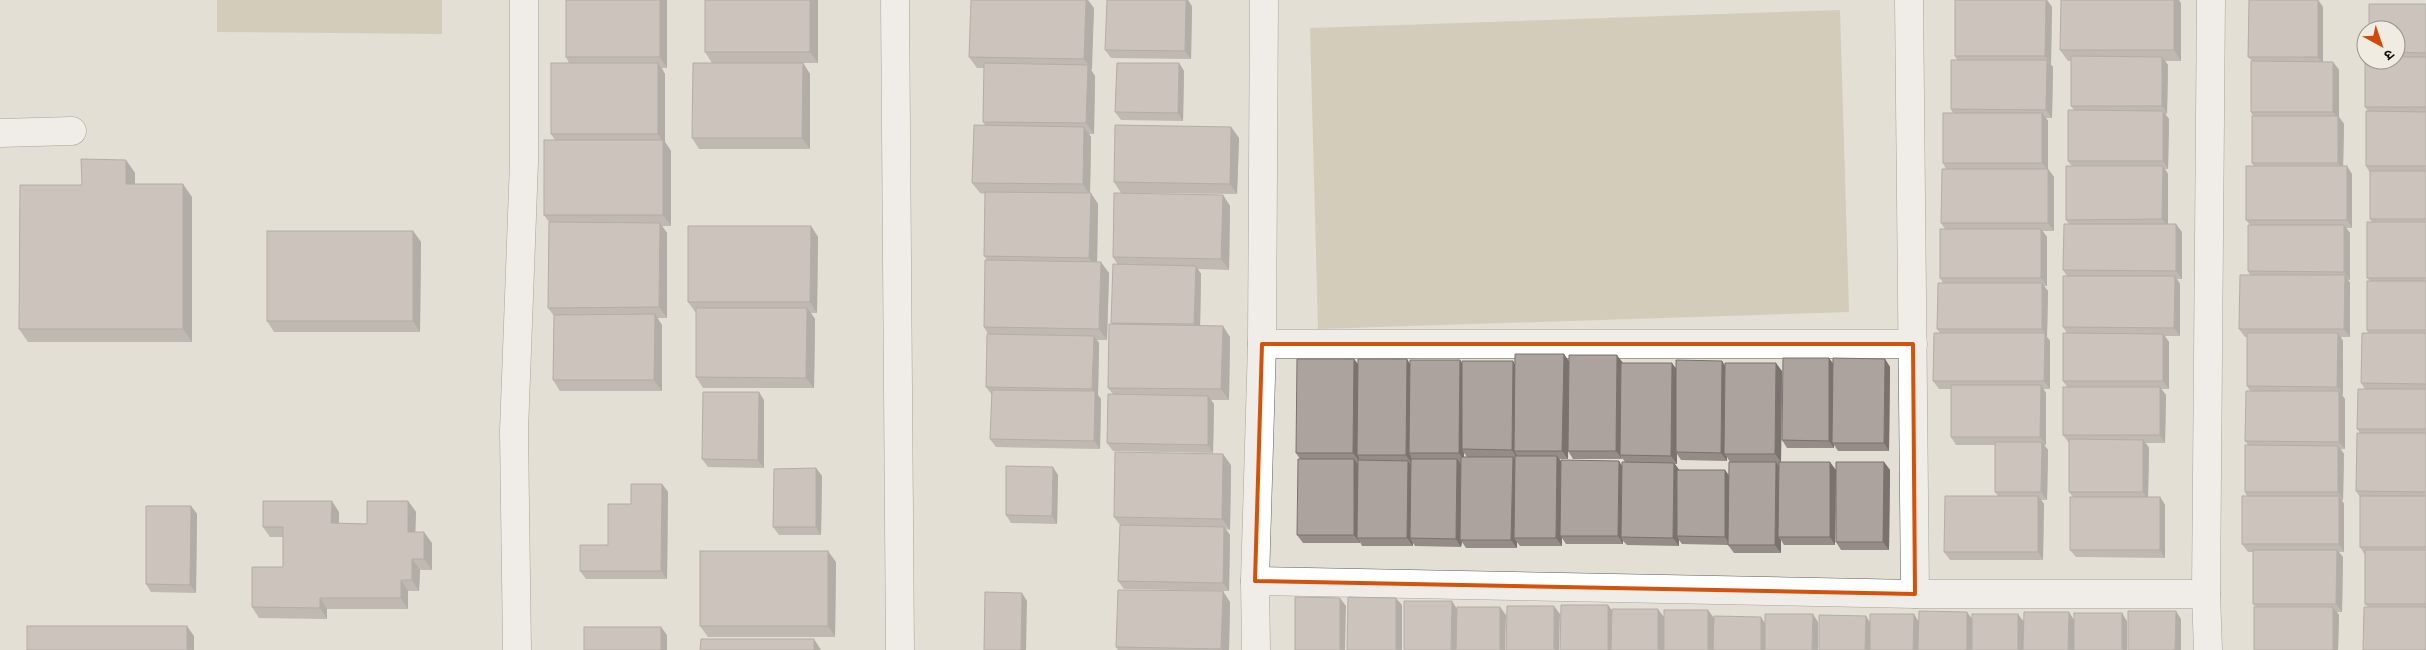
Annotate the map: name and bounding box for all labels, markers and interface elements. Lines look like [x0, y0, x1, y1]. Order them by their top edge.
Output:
north arrow [2356, 20, 2406, 70]
text: उ [2380, 45, 2398, 64]

